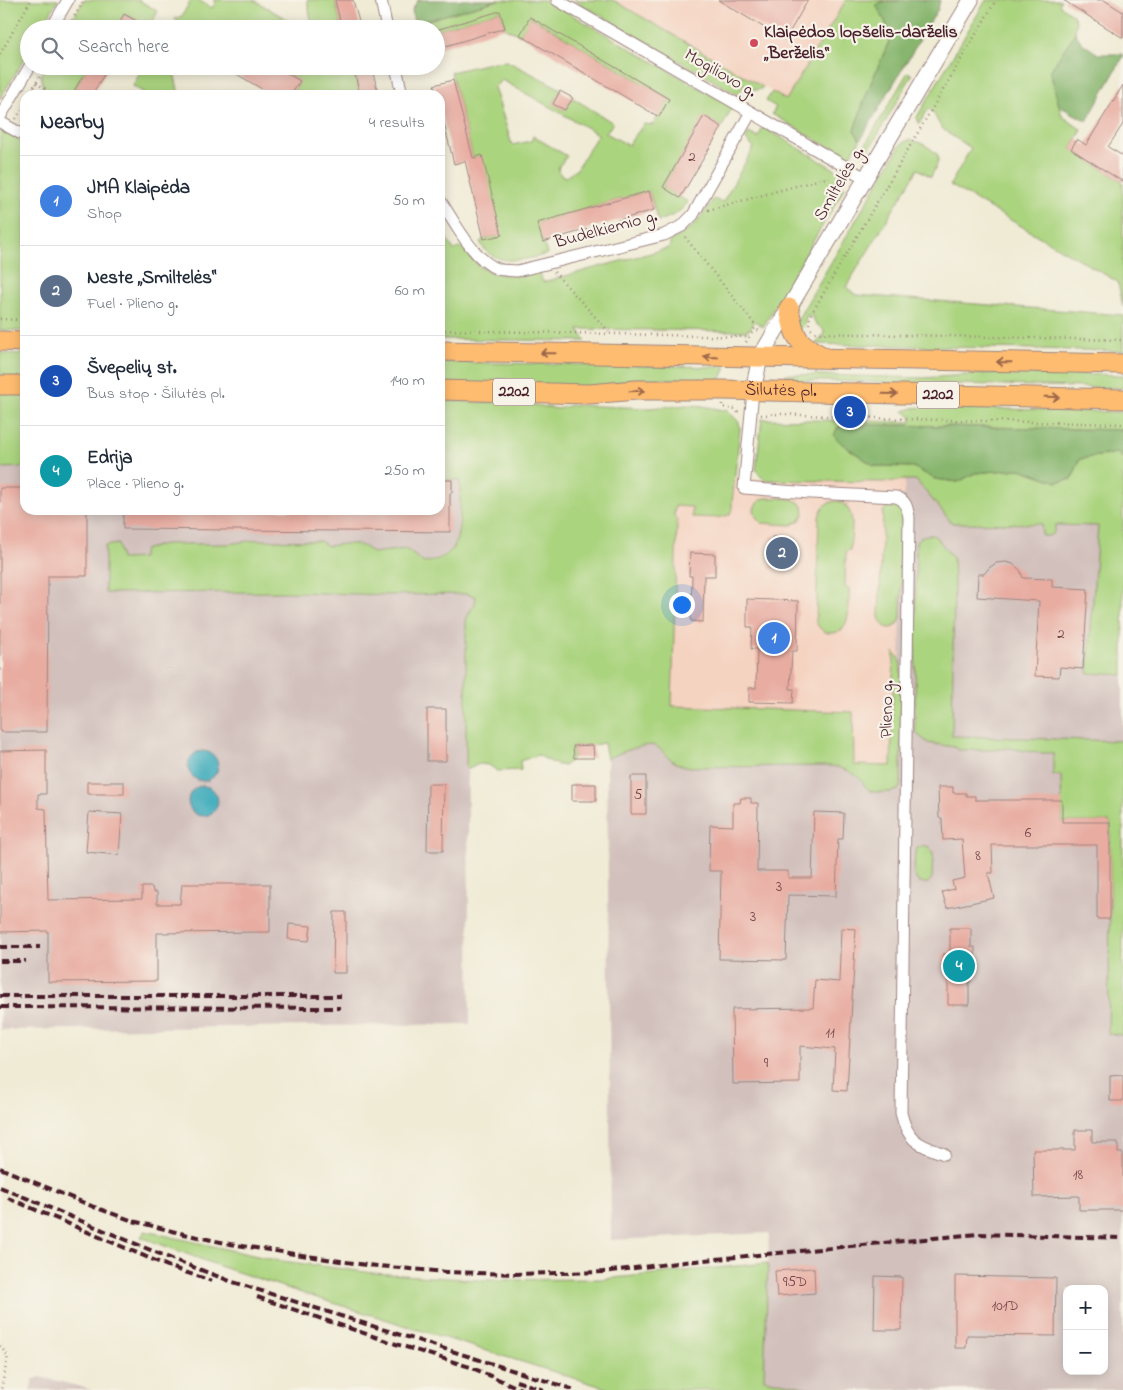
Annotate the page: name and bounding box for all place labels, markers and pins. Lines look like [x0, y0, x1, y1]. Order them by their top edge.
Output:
place label: Klaipėdos lopšelis-darželis „Berželis“ [763, 20, 958, 67]
marker: Klaipėdos lopšelis-darželis „Berželis“ [748, 37, 760, 49]
pin: 3 [834, 393, 866, 431]
pin: 2 [766, 534, 798, 572]
pin: 1 [758, 619, 790, 657]
pin: 4 [943, 947, 975, 985]

